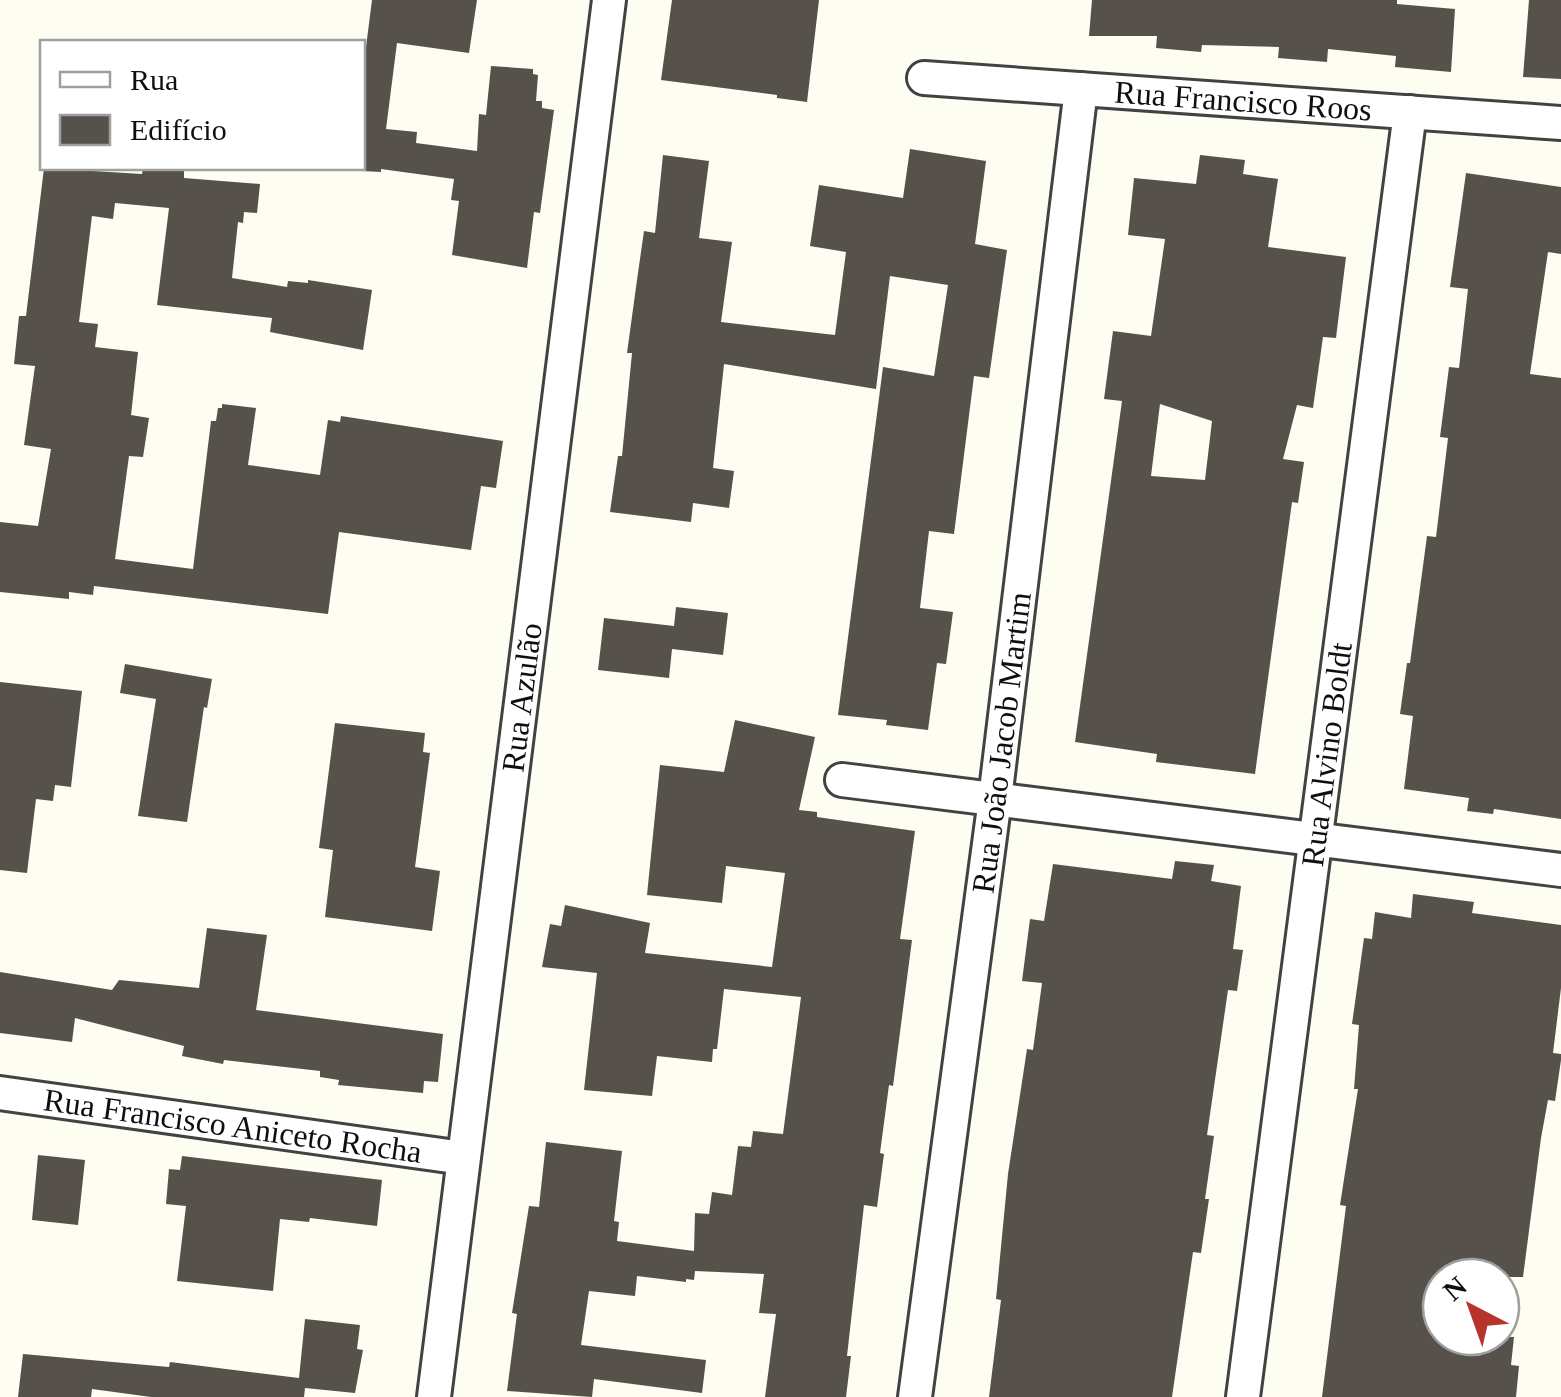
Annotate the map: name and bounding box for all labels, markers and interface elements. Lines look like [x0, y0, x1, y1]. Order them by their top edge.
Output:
legend [40, 40, 365, 170]
text: Rua [130, 63, 178, 96]
street label: Rua Francisco Roos [1113, 74, 1373, 128]
text: Edifício [130, 113, 227, 146]
street label: Rua João Jacob Martim [965, 590, 1038, 895]
street label: Rua Azulão [494, 621, 549, 774]
street label: Rua Alvino Boldt [1294, 640, 1359, 869]
street label: Rua Francisco Aniceto Rocha [41, 1081, 424, 1170]
north arrow [1421, 1257, 1521, 1357]
text: N [1437, 1270, 1473, 1307]

